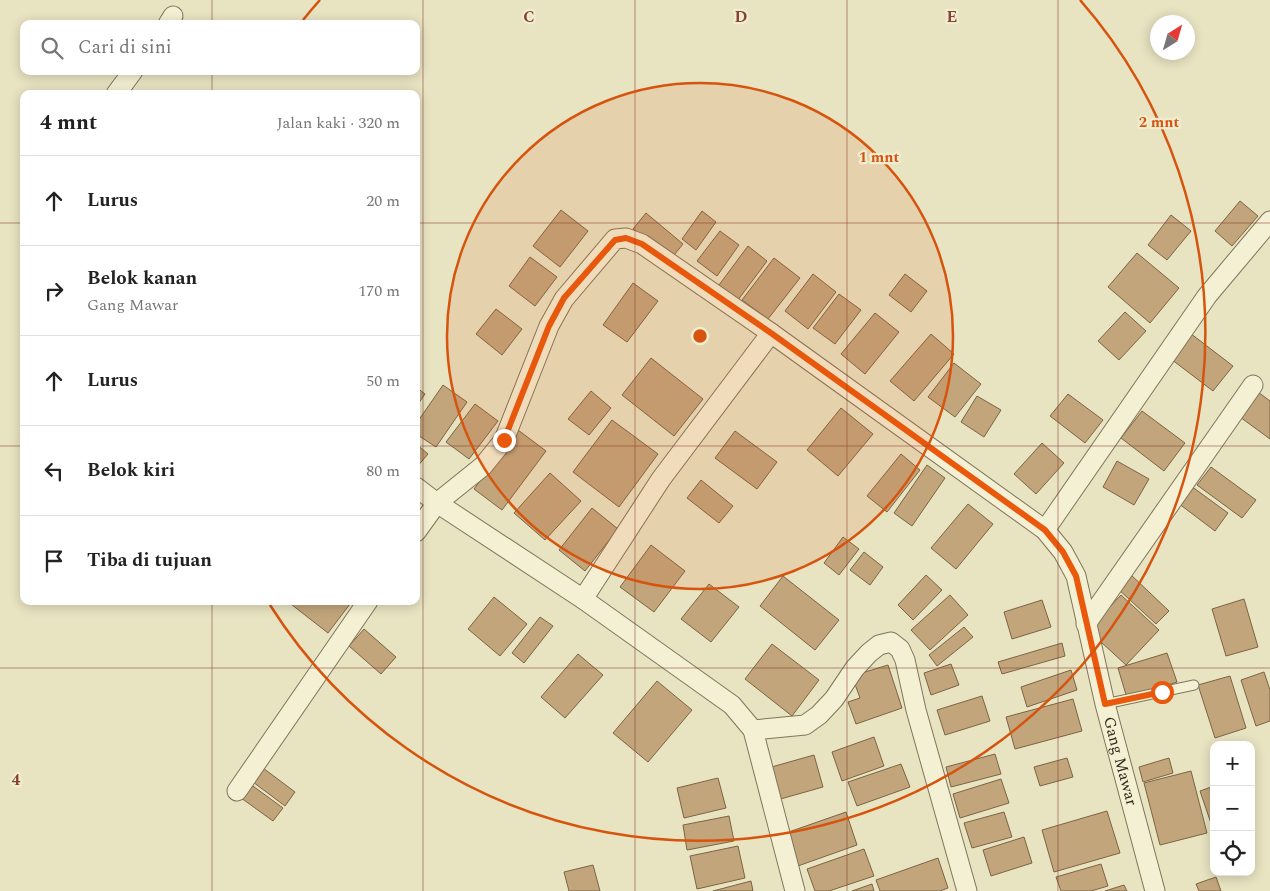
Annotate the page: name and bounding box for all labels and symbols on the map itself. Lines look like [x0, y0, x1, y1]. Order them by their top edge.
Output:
text: C [523, 5, 535, 29]
text: D [735, 5, 748, 29]
text: E [947, 5, 957, 29]
north arrow [1150, 15, 1195, 60]
text: 2 mnt [1139, 111, 1180, 134]
text: 1 mnt [859, 146, 900, 169]
centre of rings [691, 327, 709, 345]
route end [493, 429, 516, 452]
route start [1151, 681, 1174, 704]
street label: Gang Mawar [1097, 714, 1144, 809]
text: 4 [12, 768, 21, 792]

